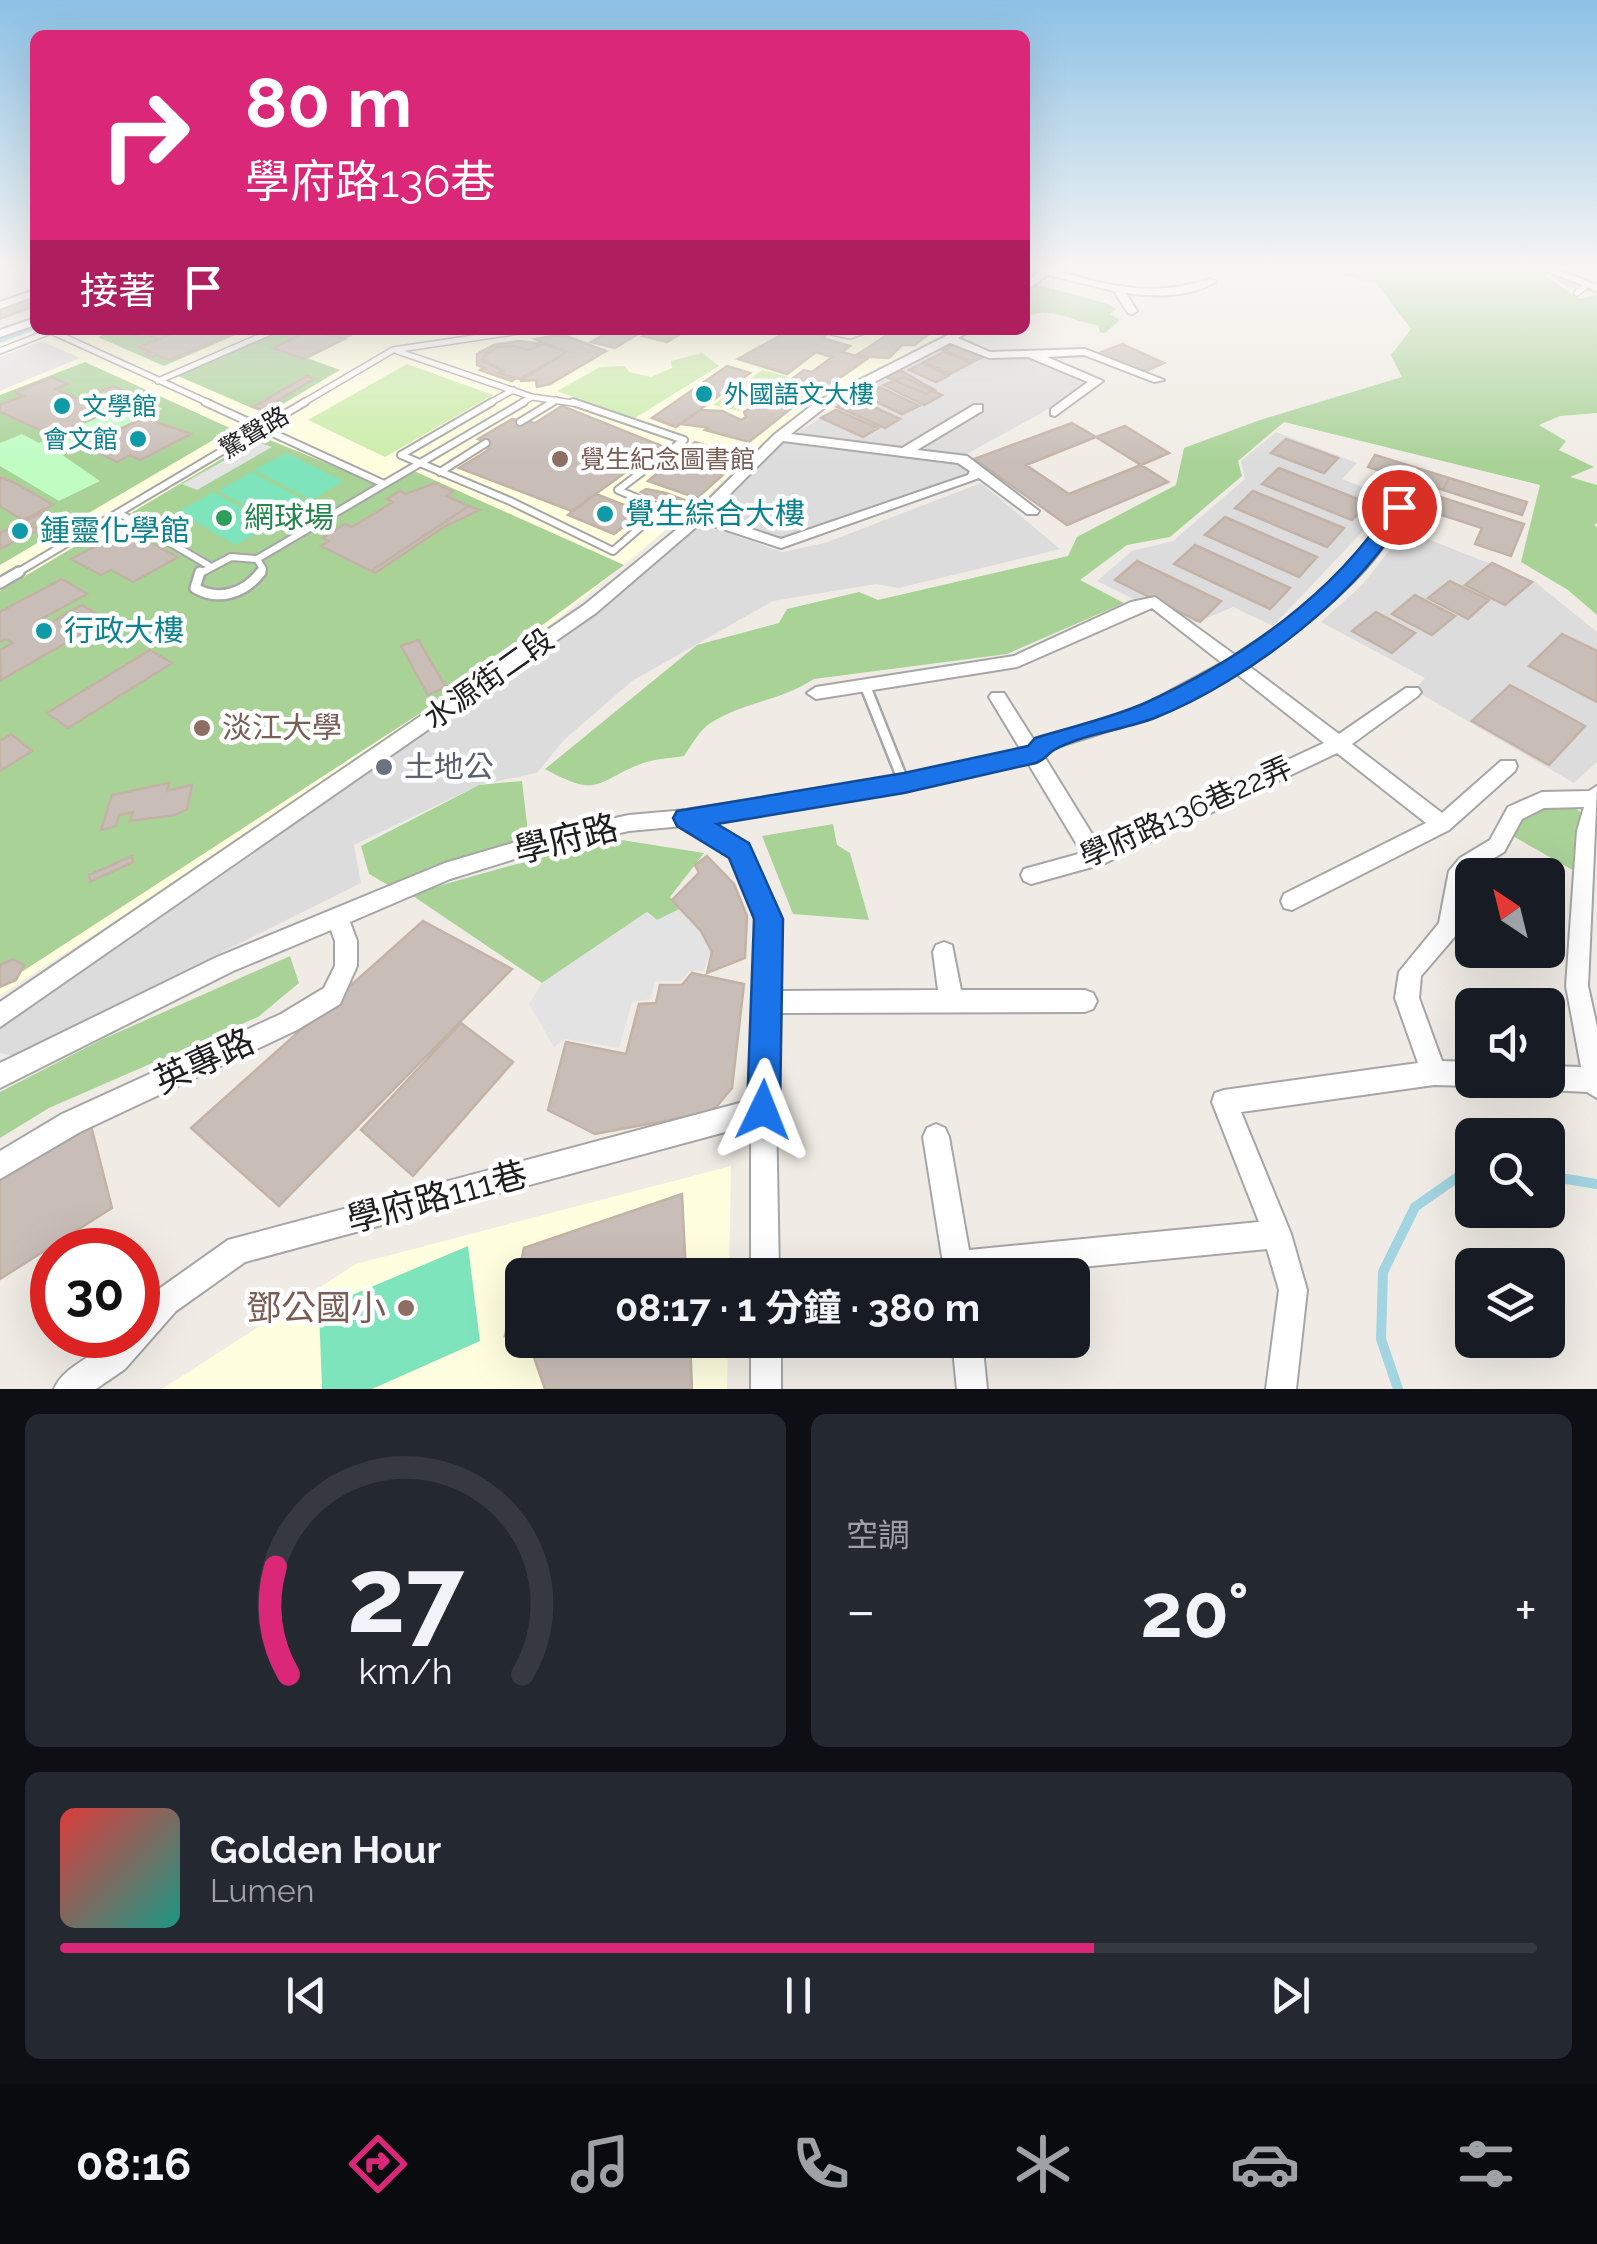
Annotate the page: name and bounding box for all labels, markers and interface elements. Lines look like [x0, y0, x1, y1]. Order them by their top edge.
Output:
text: 80 m [245, 61, 412, 143]
icon: right [80, 70, 210, 200]
text: 學府路136巷 [245, 155, 495, 208]
icon: arrive [176, 260, 231, 315]
text: 接著 [80, 268, 156, 313]
place label: 外國語文大樓 [724, 379, 874, 409]
marker: 外國語文大樓 [693, 383, 715, 405]
place label: 文學館 [82, 391, 157, 421]
marker: 文學館 [51, 395, 73, 417]
street label: 驚聲路 [214, 400, 294, 464]
place label: 會文館 [43, 424, 118, 454]
marker: 會文館 [127, 428, 149, 450]
place label: 覺生紀念圖書館 [580, 444, 755, 474]
marker: 覺生紀念圖書館 [549, 448, 571, 470]
pin [1357, 465, 1442, 550]
icon: arrive [1372, 480, 1427, 535]
place label: 覺生綜合大樓 [625, 496, 805, 531]
place label: 網球場 [244, 500, 334, 535]
marker: 覺生綜合大樓 [594, 503, 616, 525]
marker: 網球場 [213, 507, 235, 529]
place label: 鍾靈化學館 [40, 513, 190, 548]
marker: 鍾靈化學館 [9, 520, 31, 542]
place label: 行政大樓 [64, 613, 184, 648]
marker: 行政大樓 [33, 620, 55, 642]
street label: 水源街二段 [417, 621, 560, 736]
place label: 淡江大學 [222, 710, 342, 745]
marker: 淡江大學 [191, 717, 213, 739]
place label: 土地公 [404, 749, 494, 784]
street label: 學府路136巷22弄 [1074, 749, 1297, 874]
marker: 土地公 [373, 756, 395, 778]
street label: 學府路 [510, 806, 622, 871]
north arrow [1455, 858, 1565, 968]
map controls [1455, 858, 1565, 1358]
button: sound [1455, 988, 1565, 1098]
street label: 英專路 [148, 1020, 260, 1101]
position arrow [711, 1058, 815, 1162]
button: search [1455, 1118, 1565, 1228]
street label: 學府路111巷 [342, 1153, 532, 1240]
speed limit sign: 30 [30, 1228, 160, 1358]
button: layers [1455, 1248, 1565, 1358]
text: 08:17 · 1 分鐘 · 380 m [615, 1285, 980, 1330]
place label: 鄧公國小 [246, 1287, 386, 1328]
marker: 鄧公國小 [395, 1297, 417, 1319]
text: 空調 [846, 1516, 910, 1553]
text: 27 [347, 1534, 465, 1656]
text: 20° [1141, 1566, 1249, 1655]
text: − [846, 1578, 876, 1643]
text: + [1514, 1578, 1537, 1643]
text: km/h [358, 1650, 453, 1692]
text: Golden Hour [210, 1827, 441, 1872]
text: Lumen [210, 1872, 314, 1909]
icon: previous [279, 1968, 334, 2023]
icon: pause [771, 1968, 826, 2023]
icon: next [1263, 1968, 1318, 2023]
icon: directions [343, 2129, 413, 2199]
icon: music [565, 2129, 635, 2199]
icon: phone [786, 2129, 856, 2199]
icon: climate [1008, 2129, 1078, 2199]
icon: car [1230, 2129, 1300, 2199]
icon: filters [1451, 2129, 1521, 2199]
text: 08:16 [76, 2138, 191, 2191]

